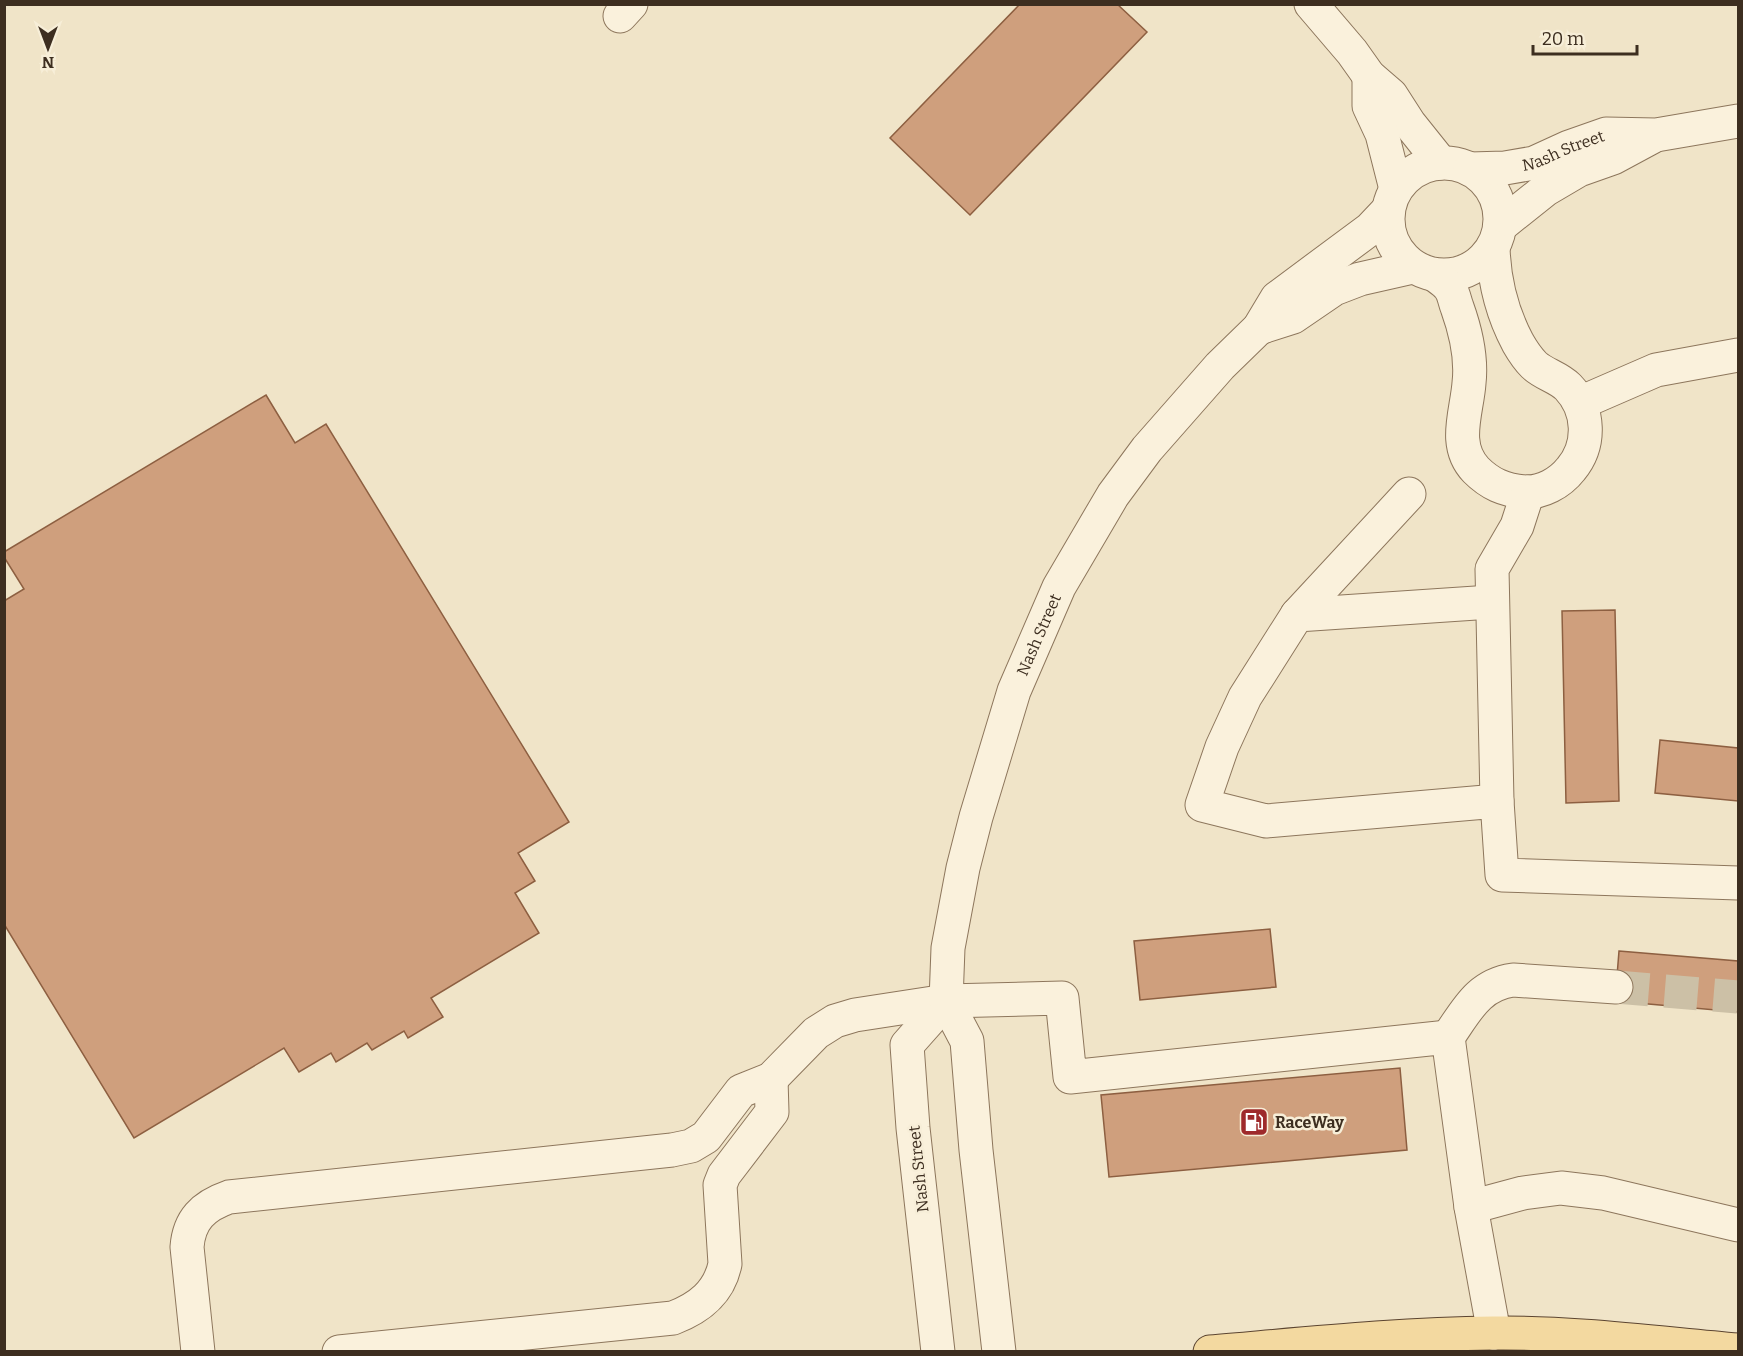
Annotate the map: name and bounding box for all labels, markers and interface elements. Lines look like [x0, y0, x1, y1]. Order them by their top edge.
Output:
north arrow [18, 18, 78, 78]
scale bar [1533, 18, 1636, 56]
text: 20 m [1542, 28, 1584, 50]
text: N [42, 53, 54, 72]
street label: Nash Street [1521, 126, 1607, 175]
street label: Nash Street [1013, 591, 1065, 679]
fuel station icon: RaceWay [1238, 1106, 1270, 1138]
place label: RaceWay [1275, 1113, 1344, 1132]
street label: Nash Street [904, 1124, 932, 1213]

